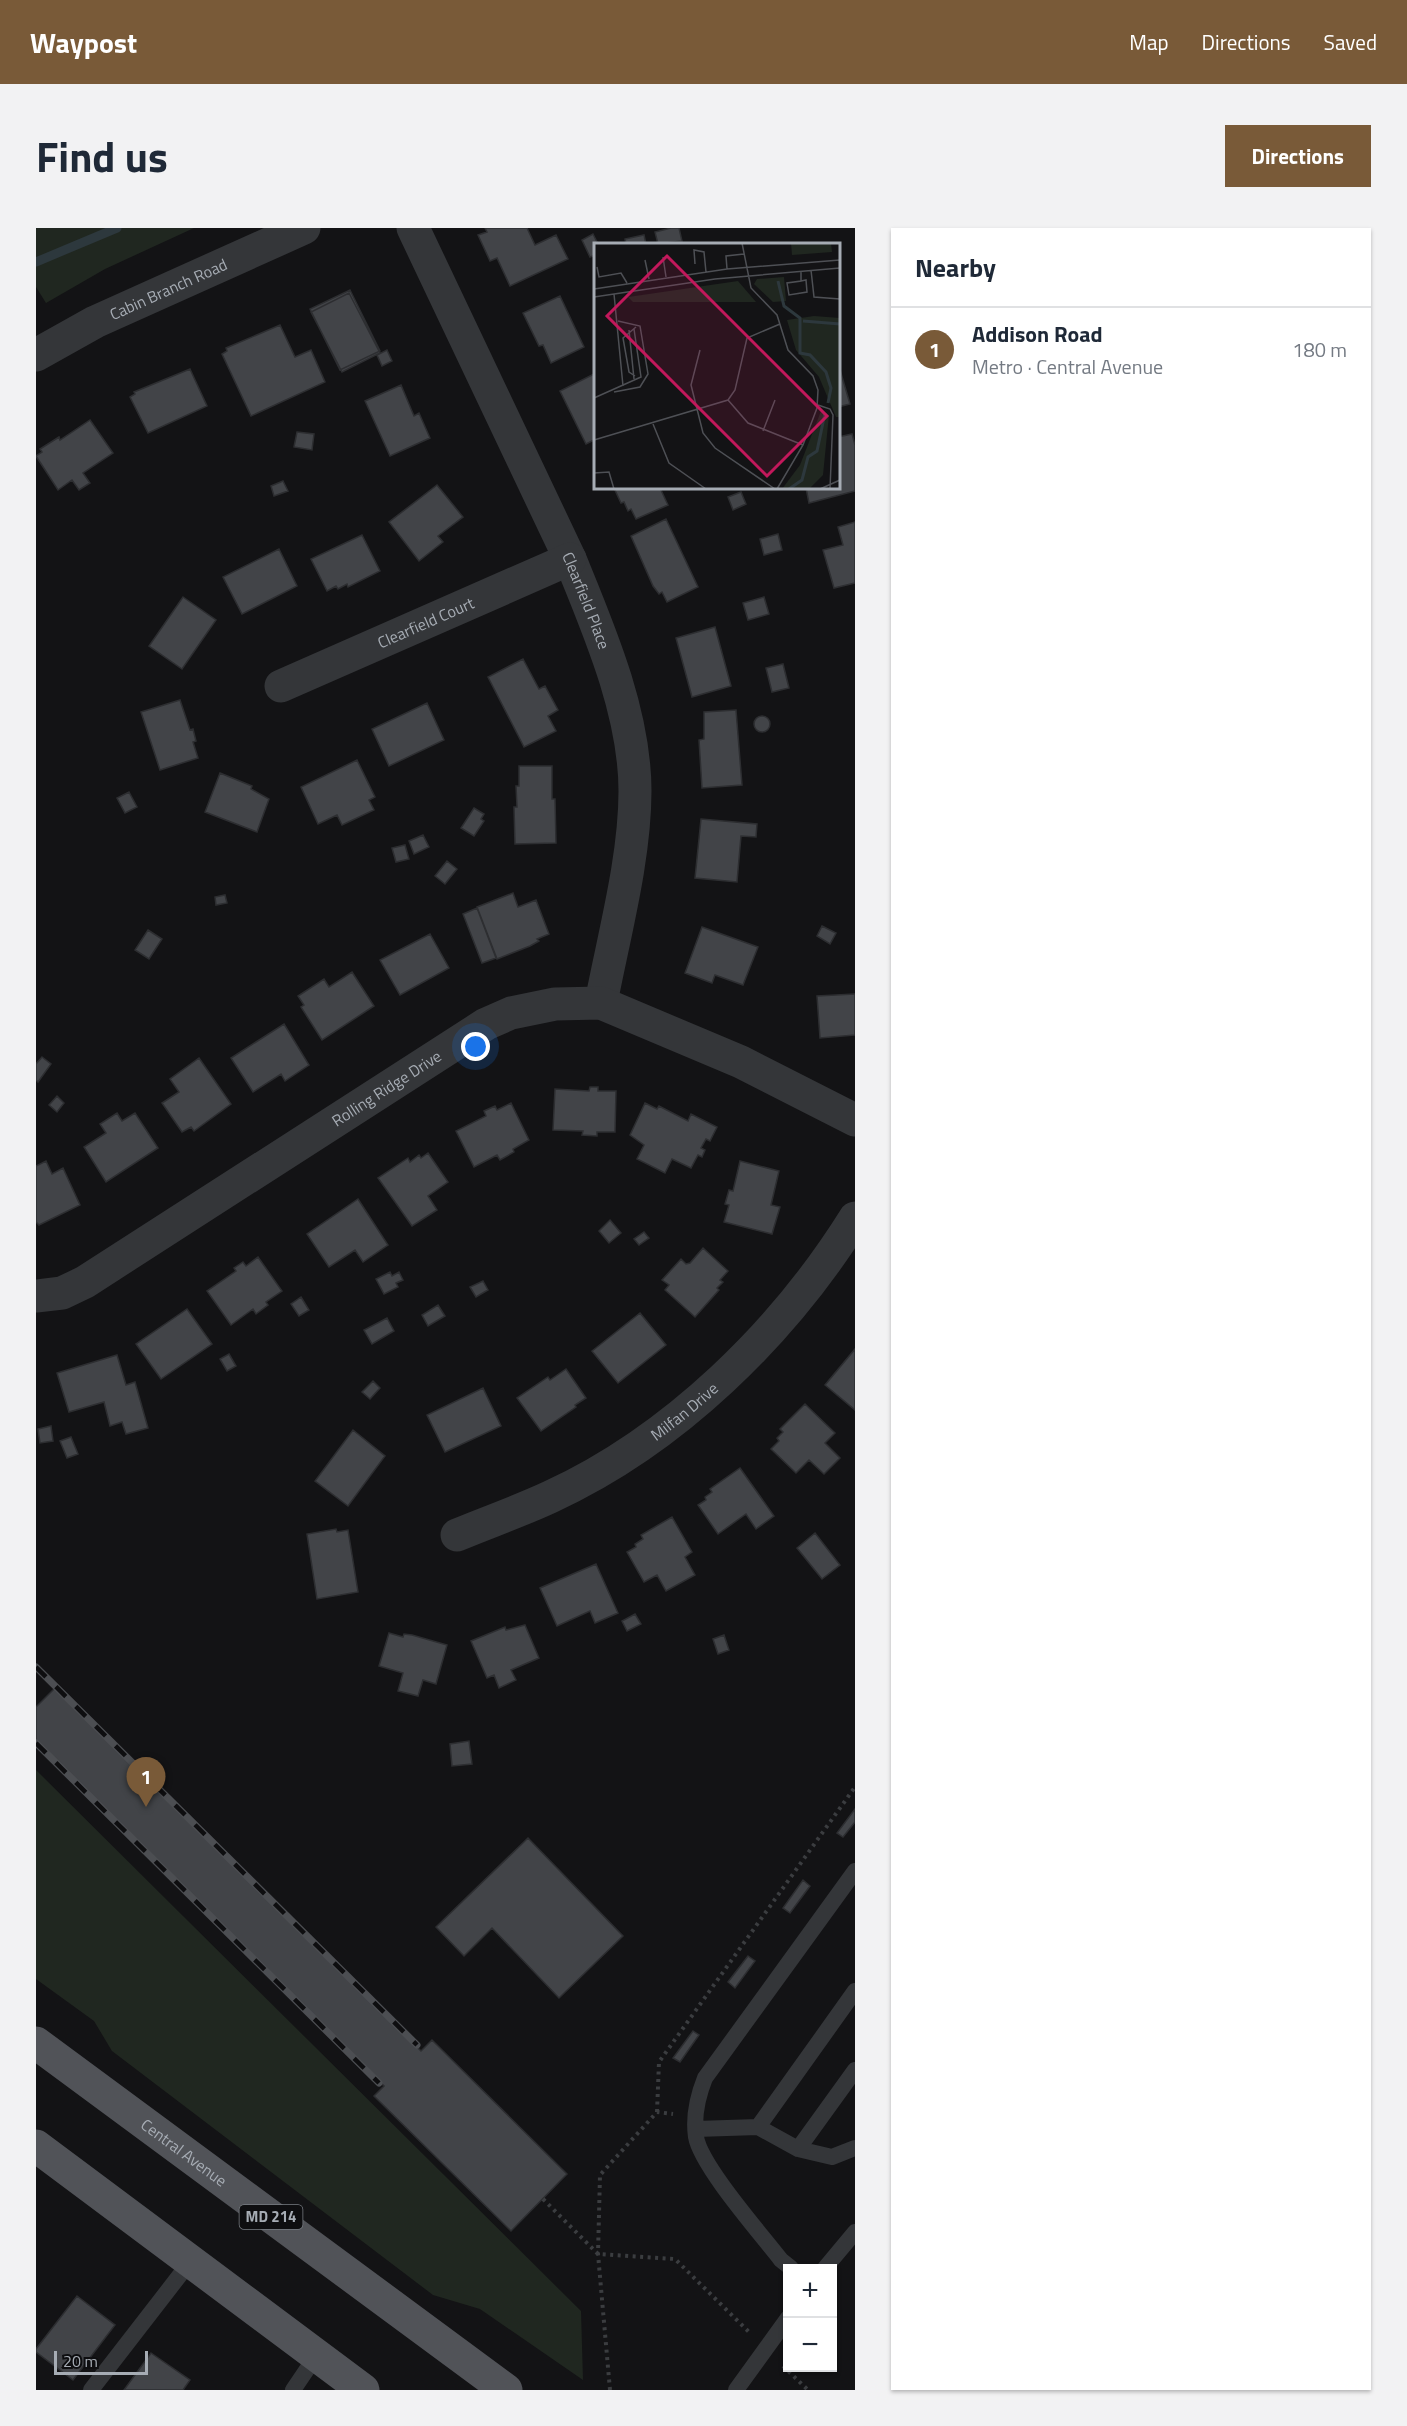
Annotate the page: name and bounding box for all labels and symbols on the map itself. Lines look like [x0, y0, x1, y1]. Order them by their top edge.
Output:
inset map [594, 243, 840, 489]
street label: Cabin Branch Road [106, 252, 231, 326]
street label: Clearfield Place [556, 548, 617, 652]
street label: Clearfield Court [374, 591, 478, 654]
your location [461, 1032, 490, 1061]
street label: Rolling Ridge Drive [327, 1044, 446, 1132]
street label: Milfan Drive [645, 1377, 723, 1446]
pin: 1 [126, 1758, 166, 1807]
street label: Central Avenue [136, 2112, 232, 2192]
road number: MD 214 [240, 2205, 302, 2229]
scale bar [54, 2348, 148, 2376]

